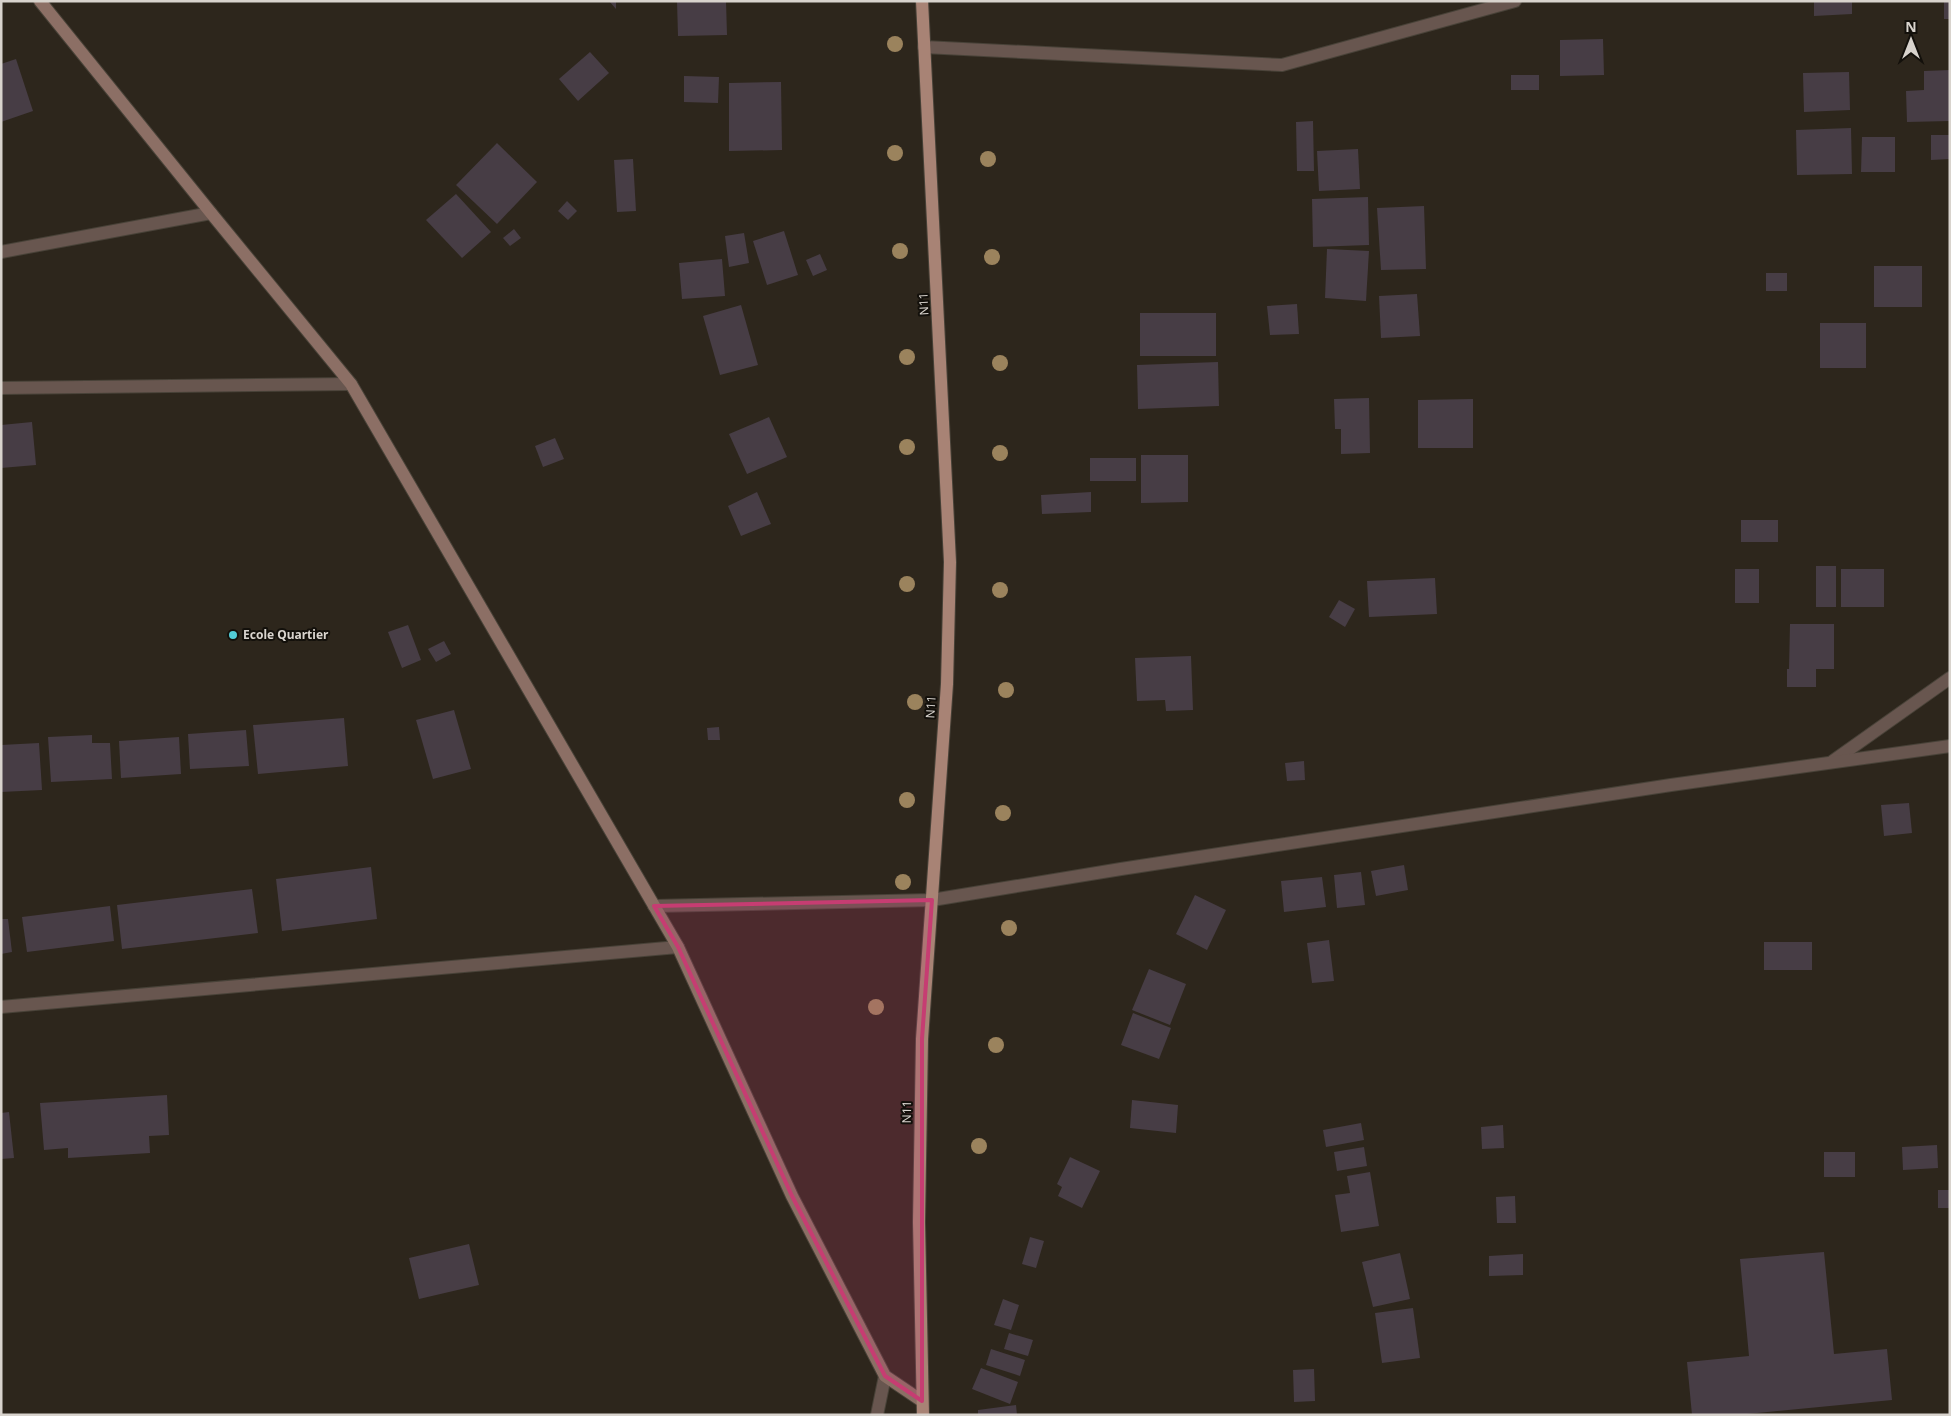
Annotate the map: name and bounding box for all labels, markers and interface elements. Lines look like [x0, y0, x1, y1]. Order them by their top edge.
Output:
north arrow [1886, 15, 1936, 65]
text: N [1905, 17, 1917, 36]
street label: N11 [914, 292, 933, 316]
place label: Ecole Quartier [243, 626, 329, 643]
marker: Ecole Quartier [227, 629, 239, 641]
street label: N11 [921, 695, 940, 719]
street label: N11 [898, 1100, 915, 1124]

